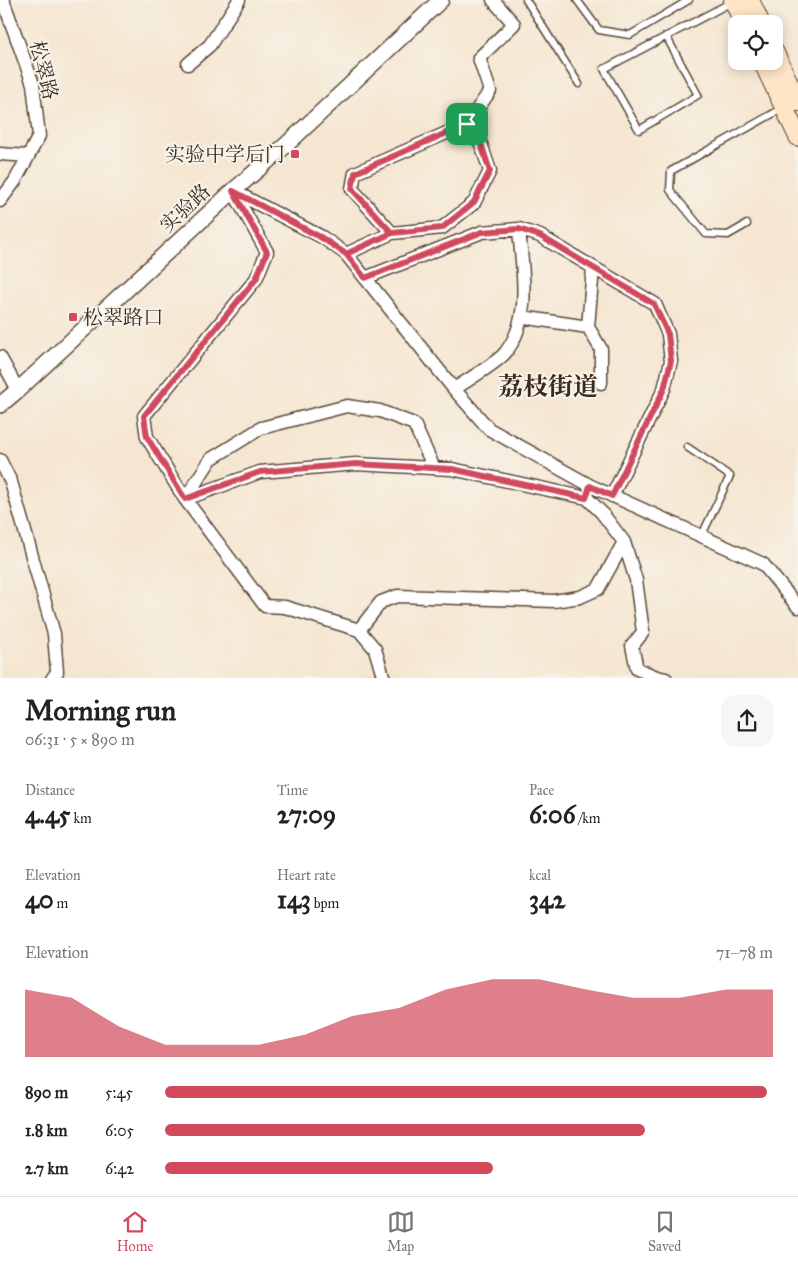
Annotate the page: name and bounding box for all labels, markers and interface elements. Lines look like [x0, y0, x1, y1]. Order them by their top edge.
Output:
map controls [728, 15, 783, 70]
button: locate [728, 15, 783, 70]
street label: 松翠路 [25, 38, 63, 102]
pin [446, 103, 488, 145]
icon: arrive [453, 110, 481, 138]
place label: 实验中学后门 [165, 142, 285, 166]
marker: 实验中学后门 [289, 148, 301, 160]
street label: 实验路 [155, 179, 215, 237]
place label: 松翠路口 [83, 305, 163, 329]
marker: 松翠路口 [67, 311, 79, 323]
district label: 荔枝街道 [498, 371, 598, 402]
text: Morning run [25, 693, 176, 728]
button: share [721, 695, 773, 747]
text: 06:31 · 5 × 890 m [25, 730, 135, 749]
text: Distance [25, 782, 75, 799]
text: Time [277, 782, 308, 799]
text: Pace [529, 782, 554, 799]
text: 4.45 [25, 799, 70, 830]
text: 27:09 [277, 799, 336, 830]
text: 6:06 [529, 799, 575, 830]
text: km [70, 810, 92, 827]
text: /km [575, 810, 601, 827]
text: Elevation [25, 867, 81, 884]
text: Heart rate [277, 867, 336, 884]
text: kcal [529, 867, 551, 884]
text: 40 [25, 884, 53, 915]
text: 143 [277, 884, 311, 915]
text: 342 [529, 884, 565, 915]
text: m [53, 895, 68, 912]
text: bpm [311, 895, 339, 912]
text: Elevation [25, 943, 89, 962]
text: 71–78 m [716, 943, 773, 962]
text: 890 m [25, 1083, 68, 1102]
text: 5:45 [105, 1083, 133, 1102]
text: 1.8 km [25, 1121, 67, 1140]
text: 6:05 [105, 1121, 134, 1140]
text: 2.7 km [25, 1159, 68, 1178]
text: 6:42 [105, 1159, 134, 1178]
tab: Home [117, 1208, 153, 1255]
tab: Map [387, 1208, 415, 1255]
tab: Saved [648, 1208, 681, 1255]

